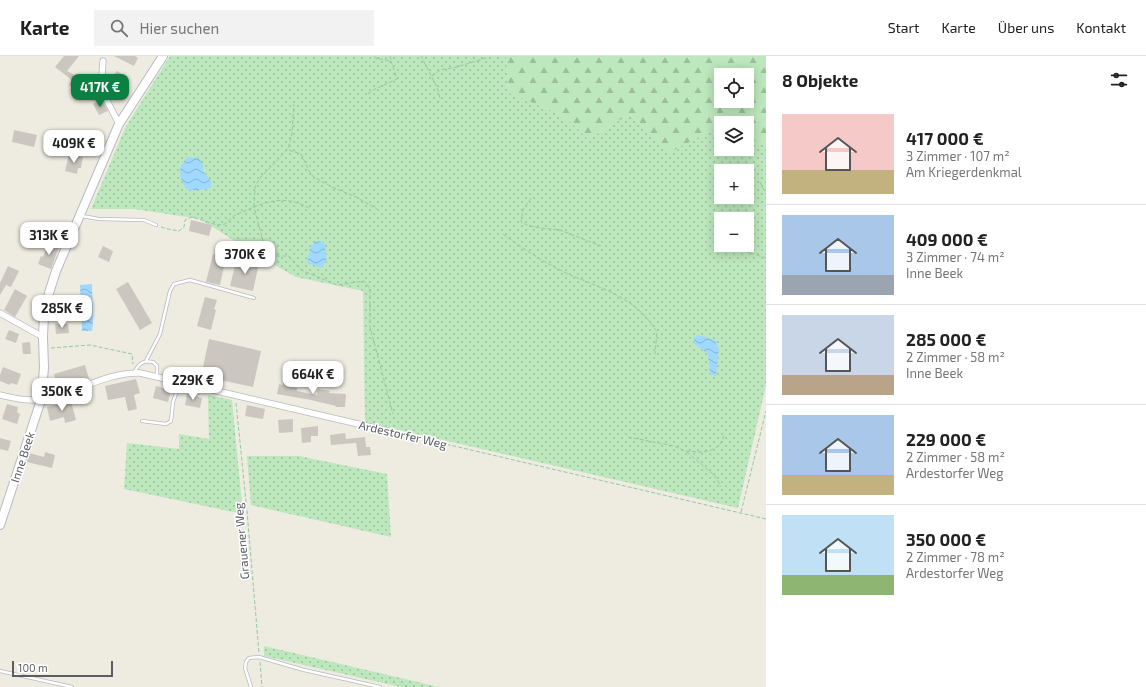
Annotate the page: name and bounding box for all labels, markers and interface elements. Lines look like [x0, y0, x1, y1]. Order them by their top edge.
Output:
search box [94, 10, 374, 46]
text: Karte [20, 16, 70, 39]
icon: search [108, 17, 130, 39]
text: Hier suchen [140, 19, 219, 37]
text: Start [888, 19, 919, 36]
text: Karte [941, 19, 976, 36]
text: Über uns [998, 19, 1054, 36]
text: Kontakt [1076, 19, 1126, 36]
map controls [714, 68, 754, 252]
button: locate [714, 68, 754, 108]
icon: filters [1108, 69, 1130, 91]
text: 8 Objekte [782, 70, 858, 90]
pin: 417K € [67, 74, 133, 108]
text: 417K € [80, 79, 120, 95]
button: layers [714, 116, 754, 156]
text: 417 000 € [906, 128, 984, 148]
pin: 409K € [41, 130, 107, 164]
icon: home [814, 130, 862, 178]
text: 409K € [52, 135, 96, 151]
text: 3 Zimmer · 107 m² [906, 148, 1010, 164]
button: + [714, 164, 754, 204]
text: Am Kriegerdenkmal [906, 164, 1022, 180]
button: − [714, 212, 754, 252]
pin: 313K € [16, 222, 82, 256]
text: 313K € [29, 227, 69, 243]
text: 409 000 € [906, 229, 988, 249]
icon: home [814, 231, 862, 279]
pin: 370K € [212, 241, 278, 275]
text: 370K € [224, 246, 266, 262]
text: 3 Zimmer · 74 m² [906, 249, 1005, 265]
text: Inne Beek [906, 265, 963, 281]
pin: 285K € [29, 295, 95, 329]
text: 285K € [41, 300, 83, 316]
text: 285 000 € [906, 329, 986, 349]
icon: home [814, 331, 862, 379]
text: 2 Zimmer · 58 m² [906, 349, 1005, 365]
pin: 664K € [280, 361, 346, 395]
text: Inne Beek [906, 365, 963, 381]
text: 664K € [292, 366, 334, 382]
pin: 229K € [160, 367, 226, 401]
text: 229K € [172, 372, 214, 388]
pin: 350K € [29, 378, 95, 412]
text: 350K € [41, 383, 83, 399]
street label: Ardestorfer Weg [358, 417, 449, 451]
text: 229 000 € [906, 429, 986, 449]
street label: Inne Beek [7, 430, 37, 484]
icon: home [814, 431, 862, 479]
text: 2 Zimmer · 58 m² [906, 449, 1005, 465]
text: Ardestorfer Weg [906, 465, 1004, 481]
street label: Grauener Weg [231, 502, 251, 580]
text: 350 000 € [906, 529, 986, 549]
icon: home [814, 531, 862, 579]
text: 2 Zimmer · 78 m² [906, 549, 1005, 565]
text: Ardestorfer Weg [906, 565, 1004, 581]
scale bar [12, 659, 113, 678]
text: 100 m [18, 661, 48, 674]

